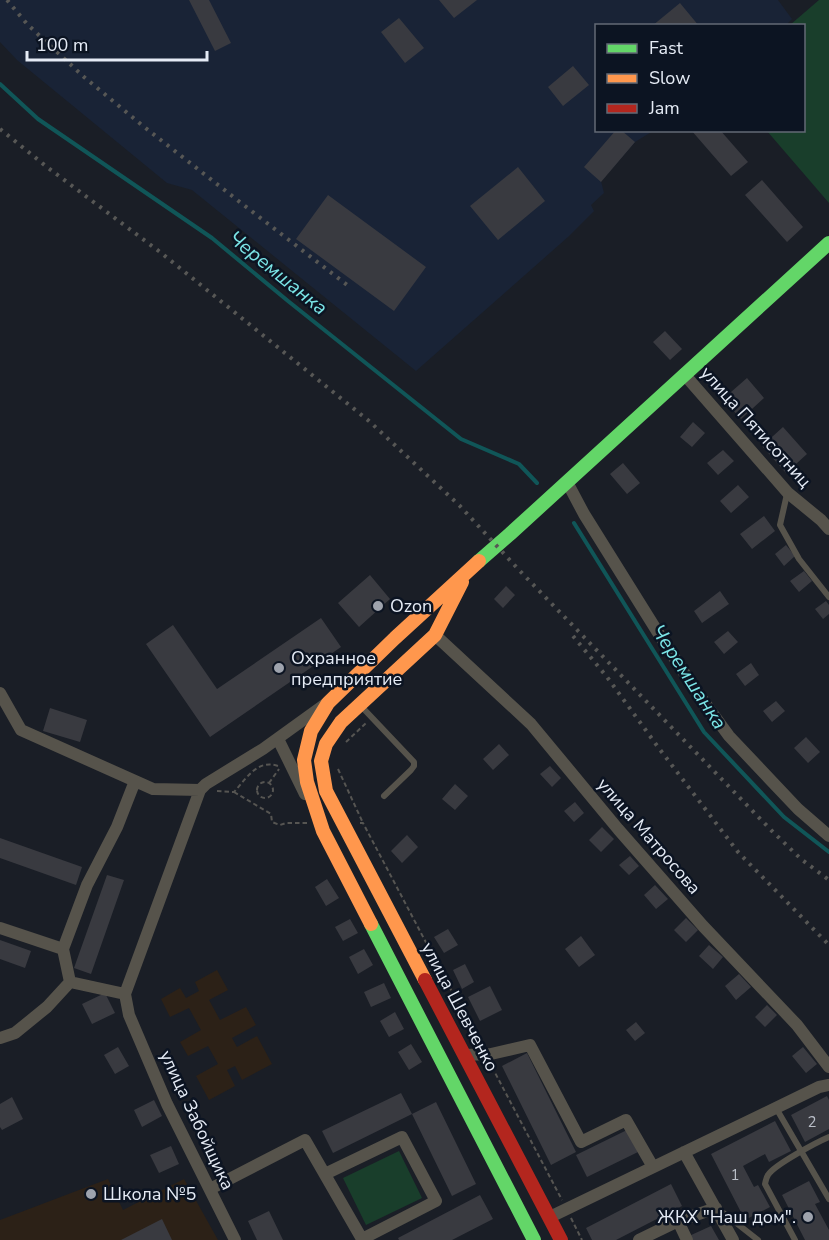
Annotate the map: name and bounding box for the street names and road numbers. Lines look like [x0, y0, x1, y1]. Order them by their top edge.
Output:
street label: улица Пятисотниц [695, 361, 817, 493]
street label: улица Матросова [592, 773, 706, 899]
street label: улица Шевченко [416, 938, 504, 1076]
street label: улица Забойщика [154, 1046, 240, 1194]

